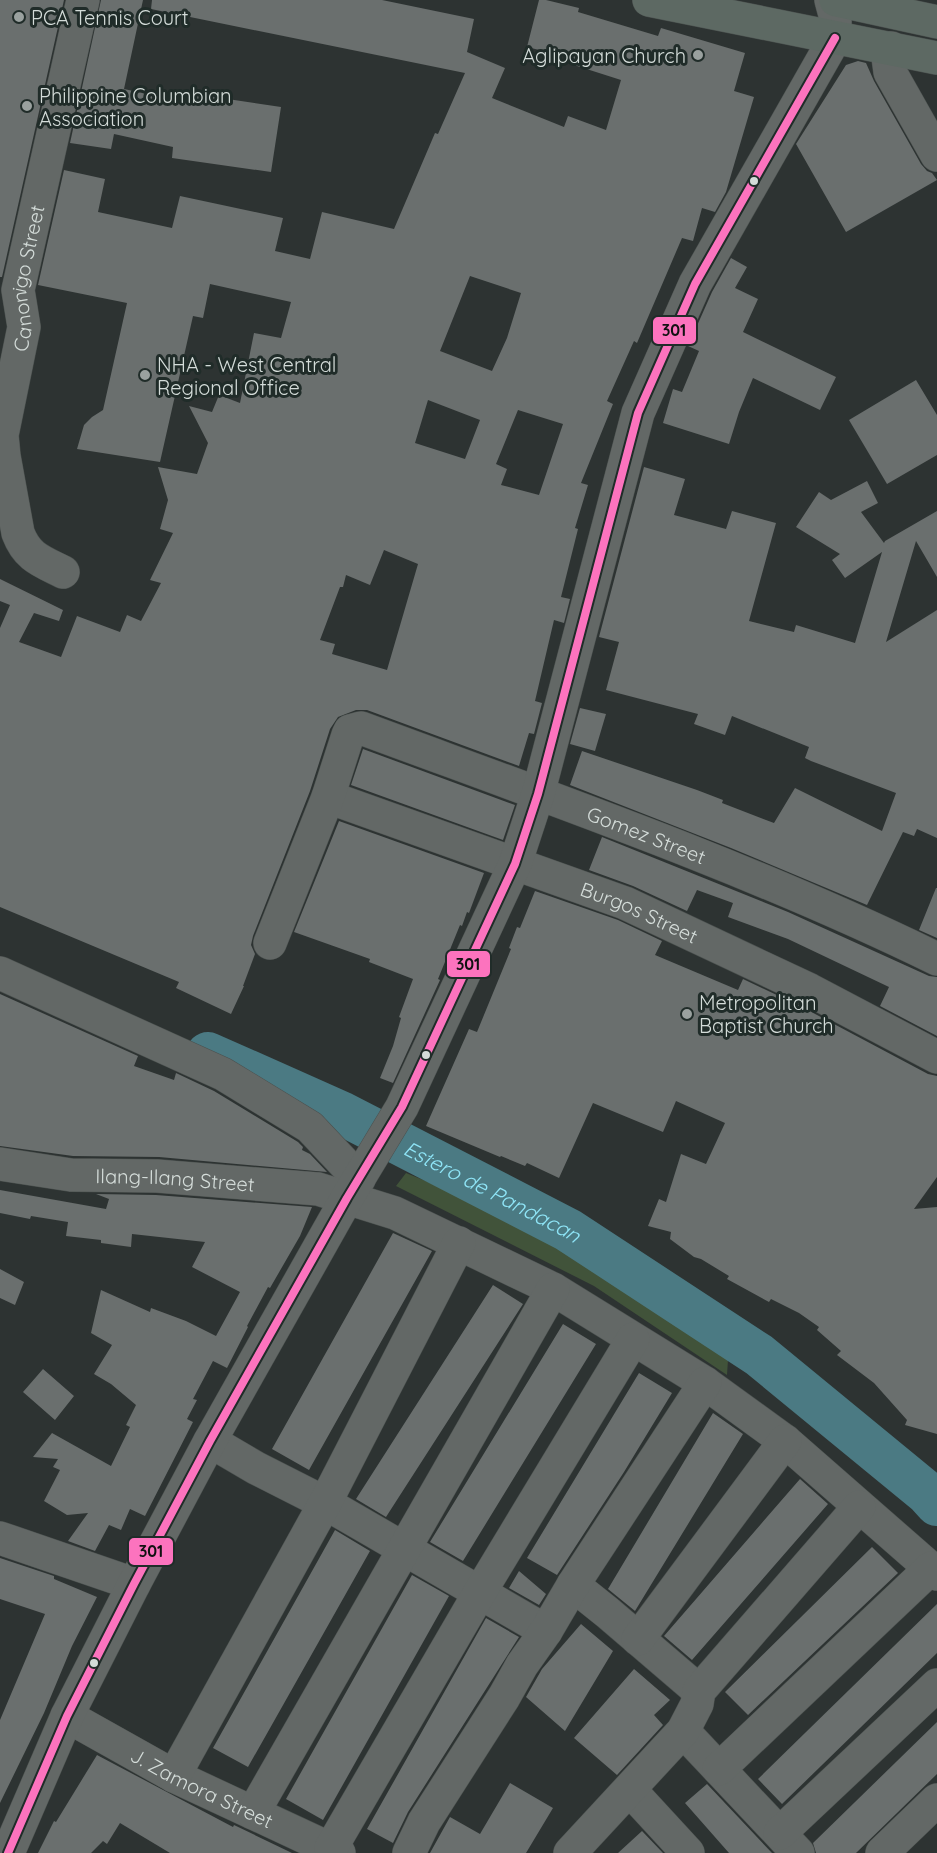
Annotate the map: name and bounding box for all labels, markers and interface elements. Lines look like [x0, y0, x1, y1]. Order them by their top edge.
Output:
place label: PCA Tennis Court [31, 5, 189, 30]
marker: PCA Tennis Court [12, 10, 26, 24]
place label: Aglipayan Church [522, 43, 686, 68]
marker: Aglipayan Church [691, 48, 705, 62]
place label: Philippine Columbian Association [39, 83, 232, 131]
marker: Philippine Columbian Association [20, 99, 34, 113]
unlabelled marker [748, 175, 760, 187]
street label: Canonigo Street [5, 202, 49, 354]
line badge: 301 [652, 316, 697, 345]
text: 301 [662, 320, 686, 340]
place label: NHA - West Central Regional Office [157, 352, 336, 400]
marker: NHA - West Central Regional Office [138, 368, 152, 382]
street label: Gomez Street [584, 800, 710, 869]
street label: Burgos Street [577, 876, 702, 948]
line badge: 301 [446, 950, 491, 978]
text: 301 [456, 954, 480, 974]
place label: Metropolitan Baptist Church [699, 990, 834, 1038]
marker: Metropolitan Baptist Church [680, 1007, 694, 1021]
unlabelled marker [420, 1049, 432, 1061]
water label: Estero de Pandacan [400, 1135, 587, 1248]
street label: Ilang-Ilang Street [95, 1163, 256, 1196]
line badge: 301 [128, 1537, 174, 1566]
text: 301 [139, 1541, 163, 1561]
unlabelled marker [88, 1657, 100, 1669]
street label: J. Zamora Street [126, 1742, 277, 1833]

